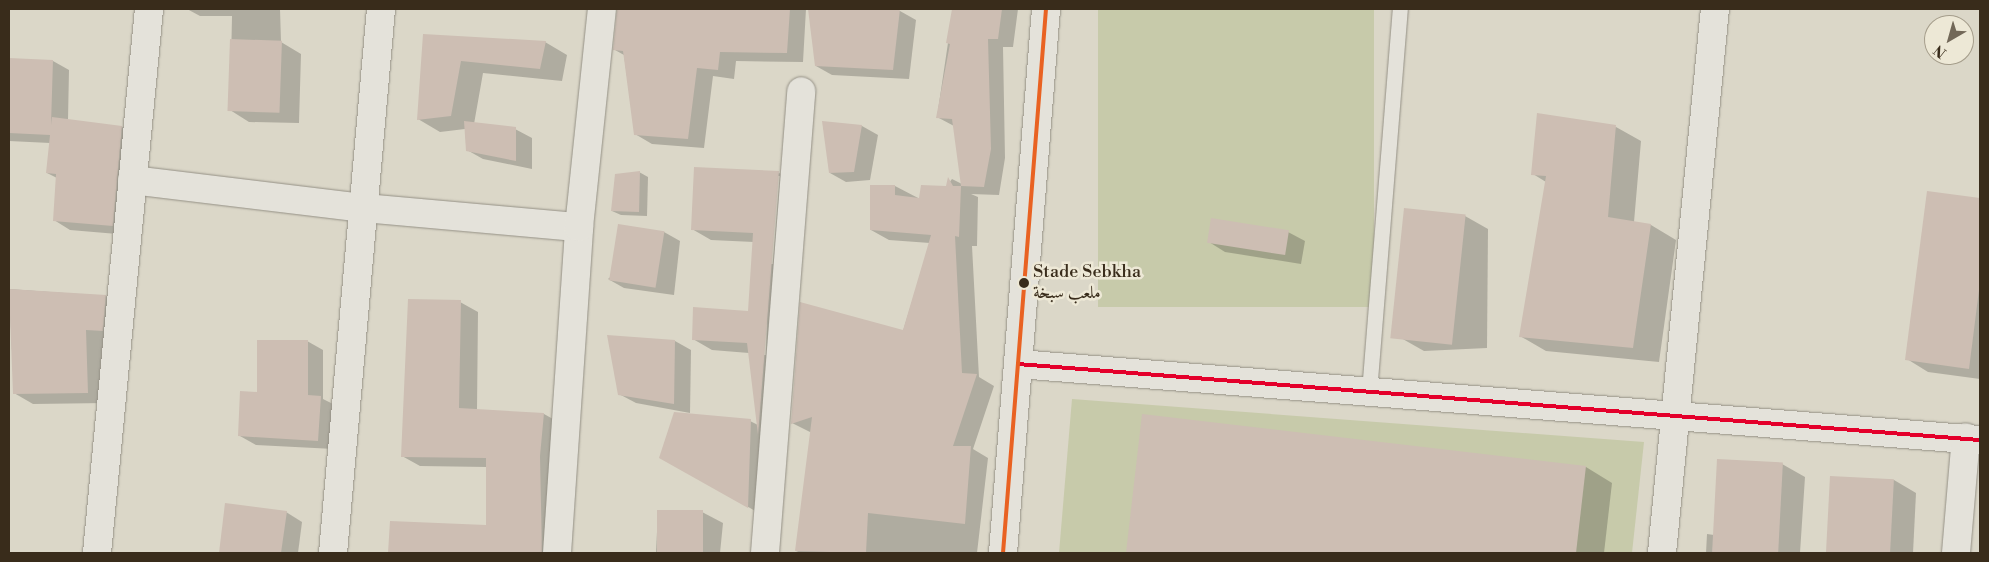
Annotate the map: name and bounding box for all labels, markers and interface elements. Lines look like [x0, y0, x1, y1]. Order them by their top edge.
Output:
north arrow [1924, 15, 1974, 65]
text: N [1930, 41, 1950, 62]
place label: Stade Sebkha ملعب سبخة [1033, 262, 1141, 304]
marker: Stade Sebkha ملعب سبخة [1019, 278, 1029, 288]

